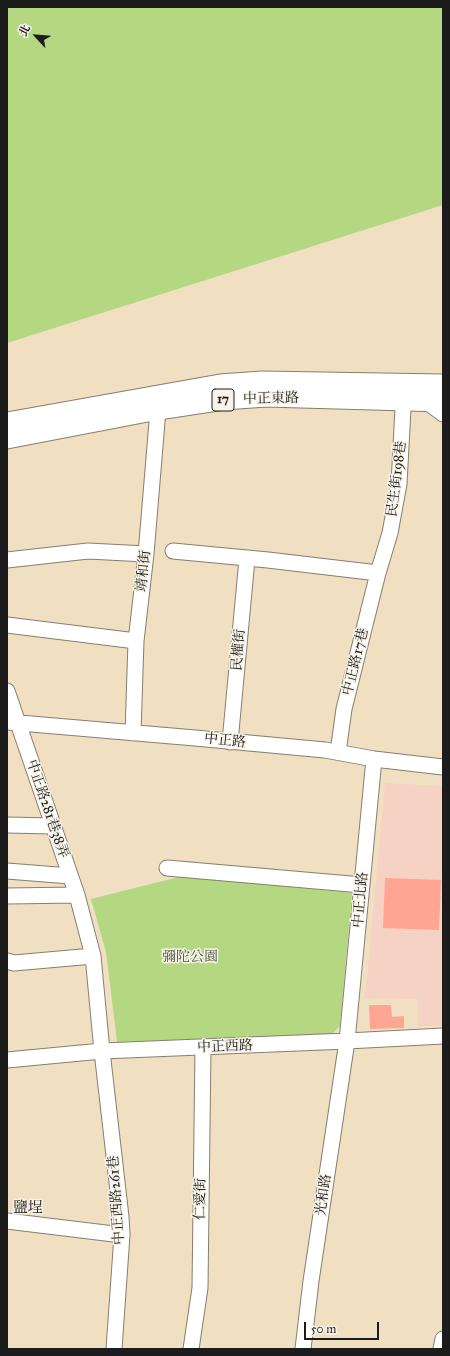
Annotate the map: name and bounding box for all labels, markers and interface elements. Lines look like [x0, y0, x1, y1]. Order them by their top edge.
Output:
north arrow [16, 16, 56, 56]
text: 北 [17, 23, 33, 38]
road number: 17 [212, 389, 234, 411]
street label: 中正東路 [243, 390, 299, 408]
street label: 民生街198巷 [384, 440, 410, 518]
street label: 靖和街 [133, 549, 155, 593]
street label: 中正路17巷 [340, 626, 372, 698]
street label: 民權街 [229, 628, 249, 672]
street label: 中正路 [203, 730, 247, 752]
street label: 中正路281巷38弄 [22, 758, 72, 860]
street label: 中正北路 [350, 871, 372, 929]
park label: 彌陀公園 [162, 950, 218, 966]
street label: 中正西路 [197, 1038, 253, 1056]
street label: 中正西路261巷 [105, 1155, 129, 1245]
street label: 光和路 [313, 1173, 335, 1217]
street label: 仁愛街 [192, 1178, 210, 1220]
district label: 鹽埕 [13, 1199, 43, 1217]
scale bar [306, 1314, 381, 1340]
text: 50 m [311, 1322, 336, 1336]

